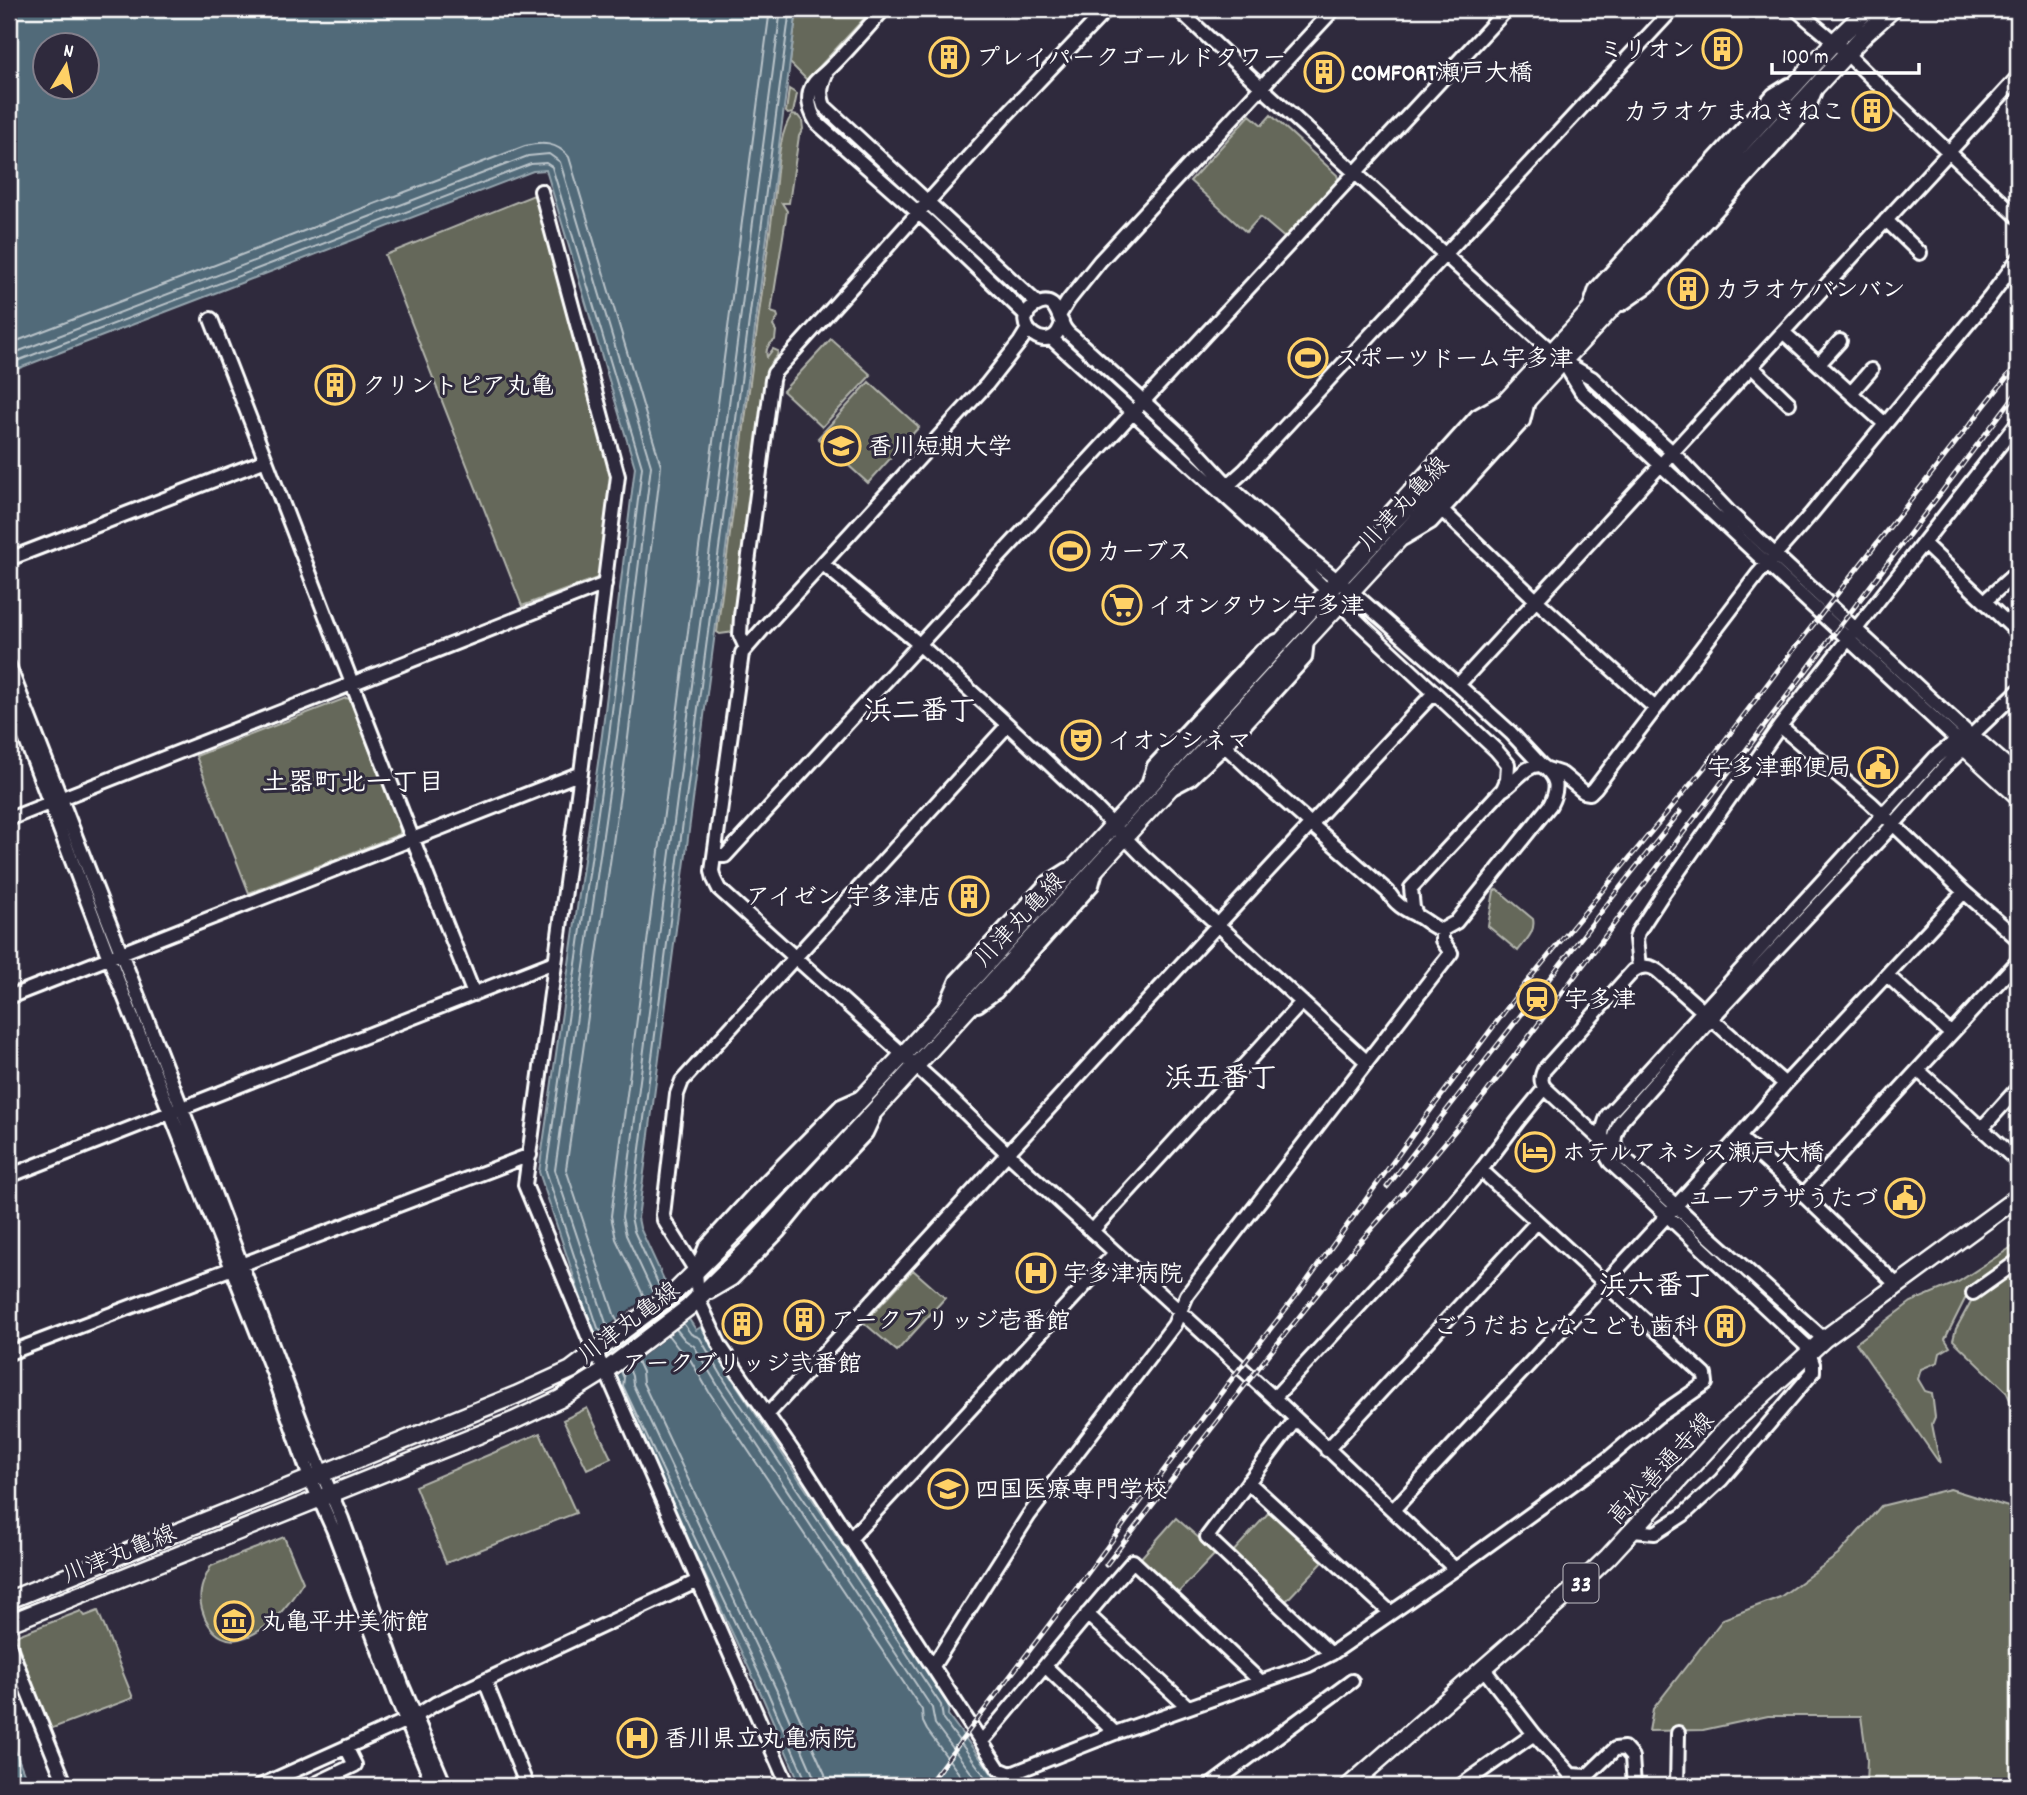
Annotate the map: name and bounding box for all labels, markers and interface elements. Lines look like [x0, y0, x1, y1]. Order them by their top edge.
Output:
building icon: ミリオン [1701, 28, 1743, 70]
north arrow [32, 32, 102, 102]
scale bar [1772, 32, 1918, 76]
place label: ミリオン [1599, 35, 1695, 69]
building icon: プレイパークゴールドタワー [928, 36, 970, 78]
text: N [61, 39, 75, 67]
place label: プレイパークゴールドタワー [976, 43, 1287, 77]
text: 100 m [1782, 44, 1829, 74]
building icon: COMFORT瀬戸大橋 [1303, 51, 1345, 93]
place label: COMFORT瀬戸大橋 [1351, 58, 1532, 92]
building icon: カラオケ まねきねこ [1851, 90, 1893, 132]
place label: カラオケ まねきねこ [1624, 97, 1845, 131]
building icon: カラオケバンバン [1667, 268, 1709, 310]
place label: カラオケバンバン [1715, 275, 1906, 309]
sports icon: スポーツドーム宇多津 [1287, 337, 1329, 379]
place label: スポーツドーム宇多津 [1335, 344, 1574, 378]
building icon: クリントピア丸亀 [314, 364, 356, 406]
place label: クリントピア丸亀 [362, 371, 554, 405]
school or university icon: 香川短期大学 [820, 425, 862, 467]
place label: 香川短期大学 [868, 432, 1012, 466]
street label: 川津丸亀線 [1352, 450, 1459, 561]
sports icon: カーブス [1049, 530, 1091, 572]
place label: カーブス [1097, 537, 1192, 571]
supermarket icon: イオンタウン宇多津 [1101, 584, 1143, 626]
place label: イオンタウン宇多津 [1149, 591, 1365, 625]
district label: 浜二番丁 [864, 694, 976, 734]
theatre icon: イオンシネマ [1060, 719, 1102, 761]
place label: イオンシネマ [1108, 726, 1252, 760]
public building icon: 宇多津郵便局 [1857, 746, 1899, 788]
place label: 宇多津郵便局 [1707, 753, 1851, 787]
district label: 土器町北一丁目 [262, 766, 444, 803]
street label: 川津丸亀線 [968, 866, 1075, 977]
building icon: アイゼン 宇多津店 [948, 875, 990, 917]
place label: アイゼン 宇多津店 [746, 882, 942, 916]
station icon: 宇多津 [1516, 978, 1558, 1020]
place label: 宇多津 [1564, 985, 1636, 1019]
district label: 浜五番丁 [1165, 1061, 1277, 1101]
hotel icon: ホテルアネシス瀬戸大橋 [1514, 1131, 1556, 1173]
place label: ホテルアネシス瀬戸大橋 [1562, 1138, 1824, 1172]
public building icon: ユープラザうたづ [1884, 1177, 1926, 1219]
place label: ユープラザうたづ [1688, 1184, 1878, 1218]
hospital icon: 宇多津病院 [1015, 1252, 1057, 1294]
place label: 宇多津病院 [1063, 1259, 1183, 1293]
district label: 浜六番丁 [1599, 1269, 1711, 1309]
street label: 川津丸亀線 [572, 1275, 688, 1374]
building icon: アークブリッジ壱番館 [783, 1299, 825, 1341]
building icon: アークブリッジ弐番館 [721, 1303, 763, 1345]
building icon: ごうだおとなこども歯科 [1704, 1305, 1746, 1347]
place label: アークブリッジ壱番館 [831, 1306, 1070, 1340]
place label: ごうだおとなこども歯科 [1433, 1312, 1698, 1346]
place label: アークブリッジ弐番館 [622, 1349, 862, 1383]
street label: 高松善通寺線 [1601, 1406, 1724, 1534]
school or university icon: 四国医療専門学校 [927, 1468, 969, 1510]
place label: 四国医療専門学校 [975, 1475, 1167, 1509]
street label: 川津丸亀線 [58, 1518, 182, 1594]
road number: 33 [1564, 1564, 1598, 1602]
museum icon: 丸亀平井美術館 [213, 1600, 255, 1642]
place label: 丸亀平井美術館 [261, 1607, 429, 1641]
hospital icon: 香川県立丸亀病院 [616, 1717, 658, 1759]
place label: 香川県立丸亀病院 [664, 1724, 856, 1758]

